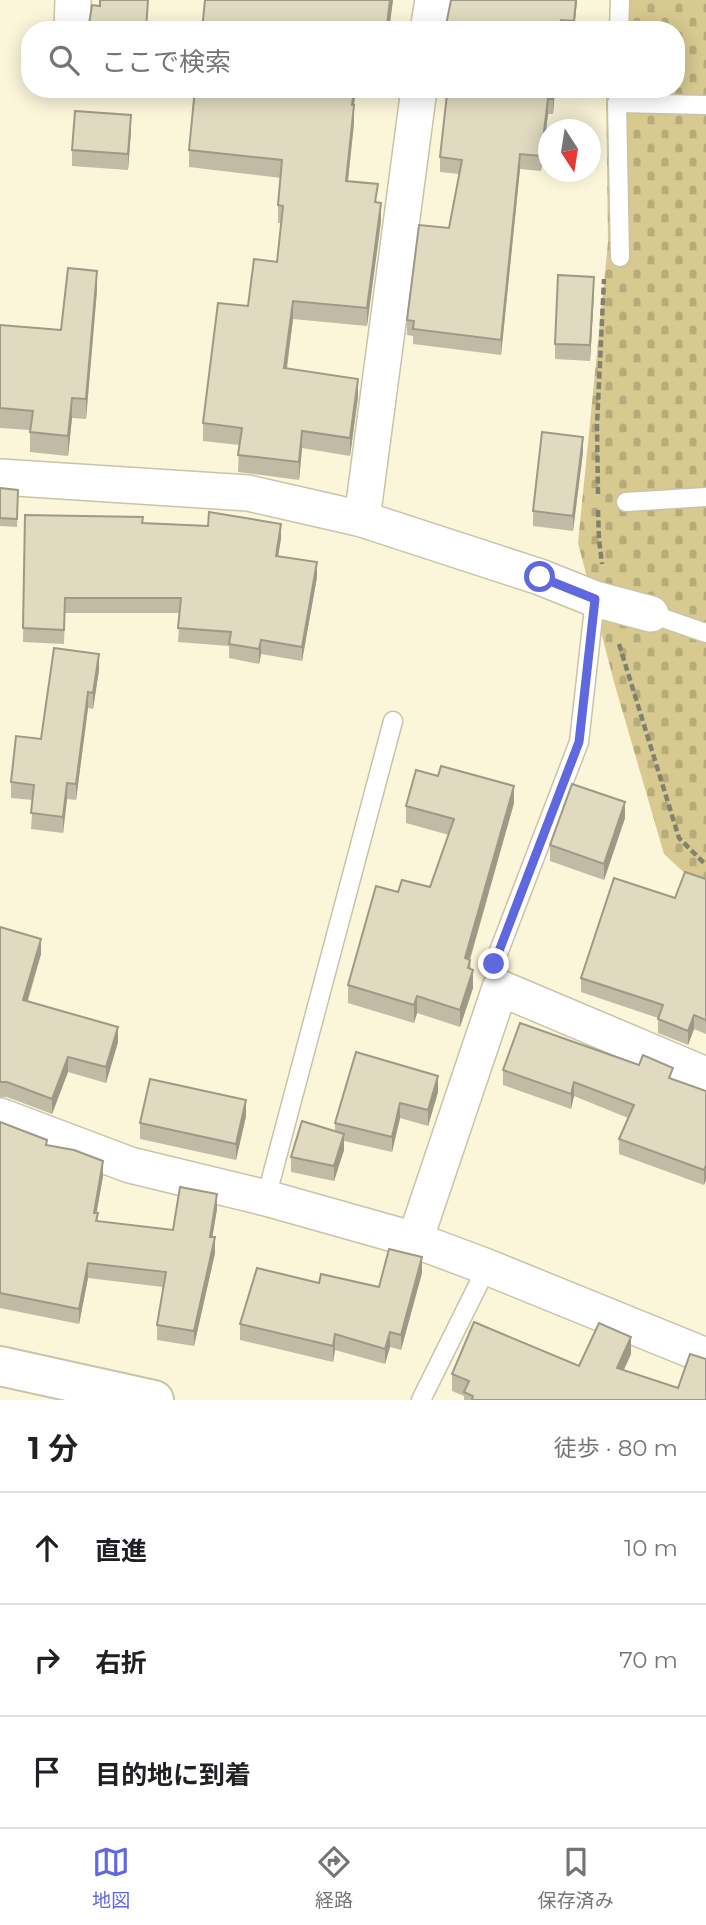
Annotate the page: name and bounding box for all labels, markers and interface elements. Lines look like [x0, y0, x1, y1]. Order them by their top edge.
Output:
search box [21, 21, 685, 98]
icon: search [45, 41, 83, 79]
text: ここで検索 [101, 46, 231, 78]
north arrow [538, 119, 601, 182]
route start [524, 561, 555, 592]
route end [478, 948, 509, 979]
text: 1 分 [28, 1430, 78, 1467]
text: 徒歩 · 80 m [554, 1434, 678, 1462]
icon: ahead [28, 1529, 66, 1567]
text: 10 m [624, 1534, 678, 1562]
text: 直進 [95, 1535, 147, 1567]
icon: right [28, 1641, 66, 1679]
text: 70 m [619, 1646, 678, 1674]
text: 右折 [95, 1647, 147, 1679]
icon: arrive [28, 1753, 66, 1791]
text: 目的地に到着 [95, 1759, 251, 1791]
tab: 地図 [92, 1843, 130, 1912]
tab: 経路 [315, 1843, 353, 1912]
tab: 保存済み [538, 1843, 614, 1912]

